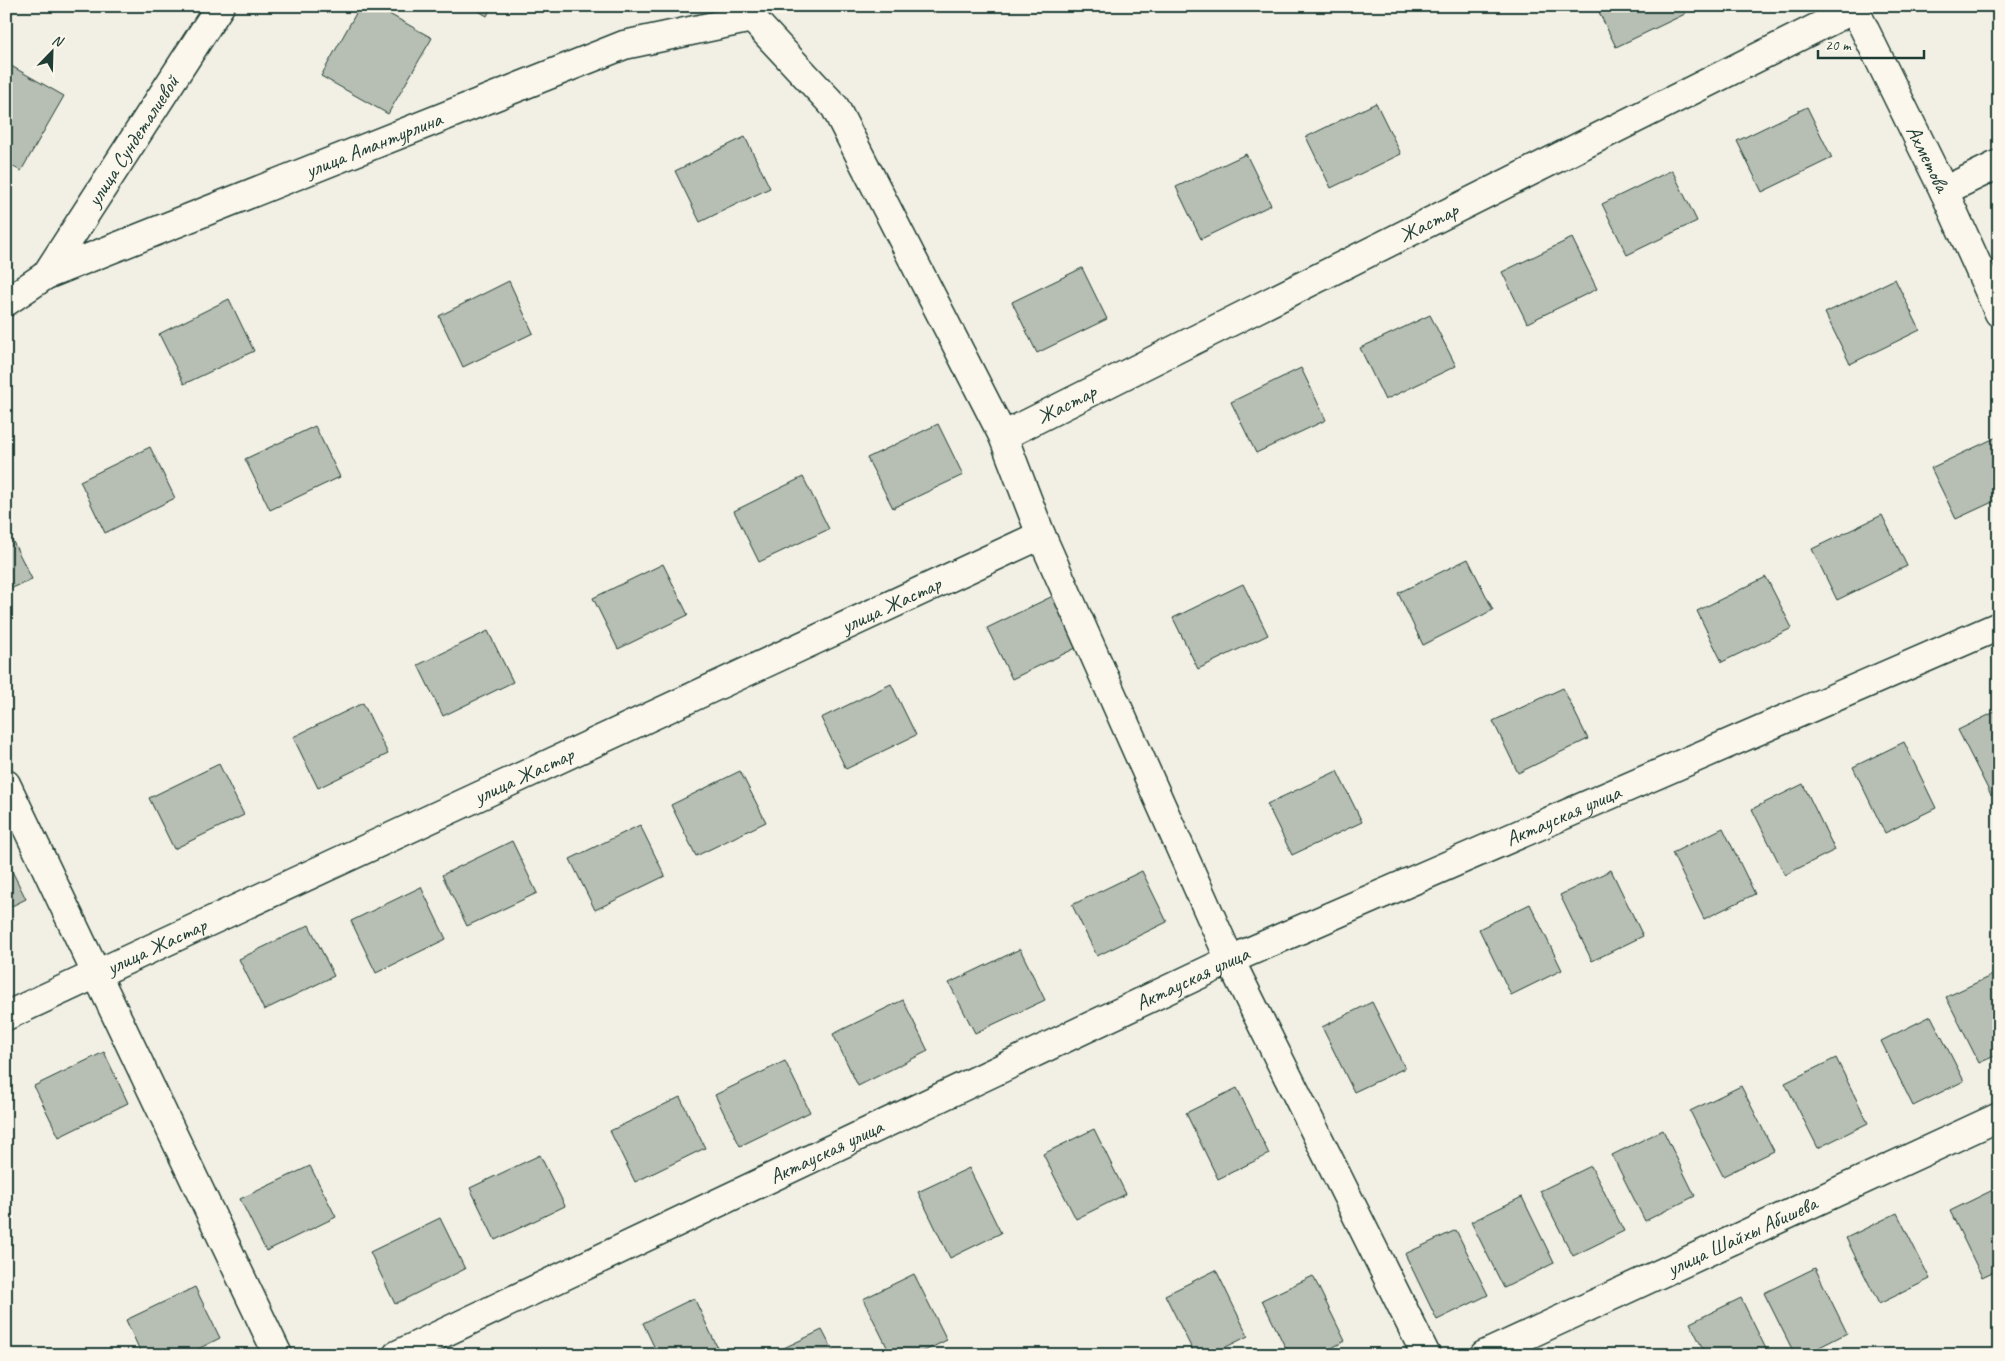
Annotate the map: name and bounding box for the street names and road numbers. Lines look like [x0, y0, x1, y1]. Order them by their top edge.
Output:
street label: улица Сундеталиевой [80, 69, 186, 213]
street label: улица Амантурлина [300, 105, 447, 184]
street label: Ахметова [1901, 121, 1956, 198]
street label: Жастар [1394, 196, 1464, 248]
street label: Жастар [1032, 377, 1102, 430]
street label: улица Жастар [835, 570, 946, 640]
street label: улица Жастар [468, 741, 579, 811]
street label: Актауская улица [1502, 778, 1626, 852]
street label: улица Жастар [101, 911, 211, 981]
street label: Актауская улица [1131, 940, 1255, 1016]
street label: Актауская улица [765, 1113, 889, 1190]
street label: улица Шайхы Абишева [1661, 1189, 1823, 1282]

